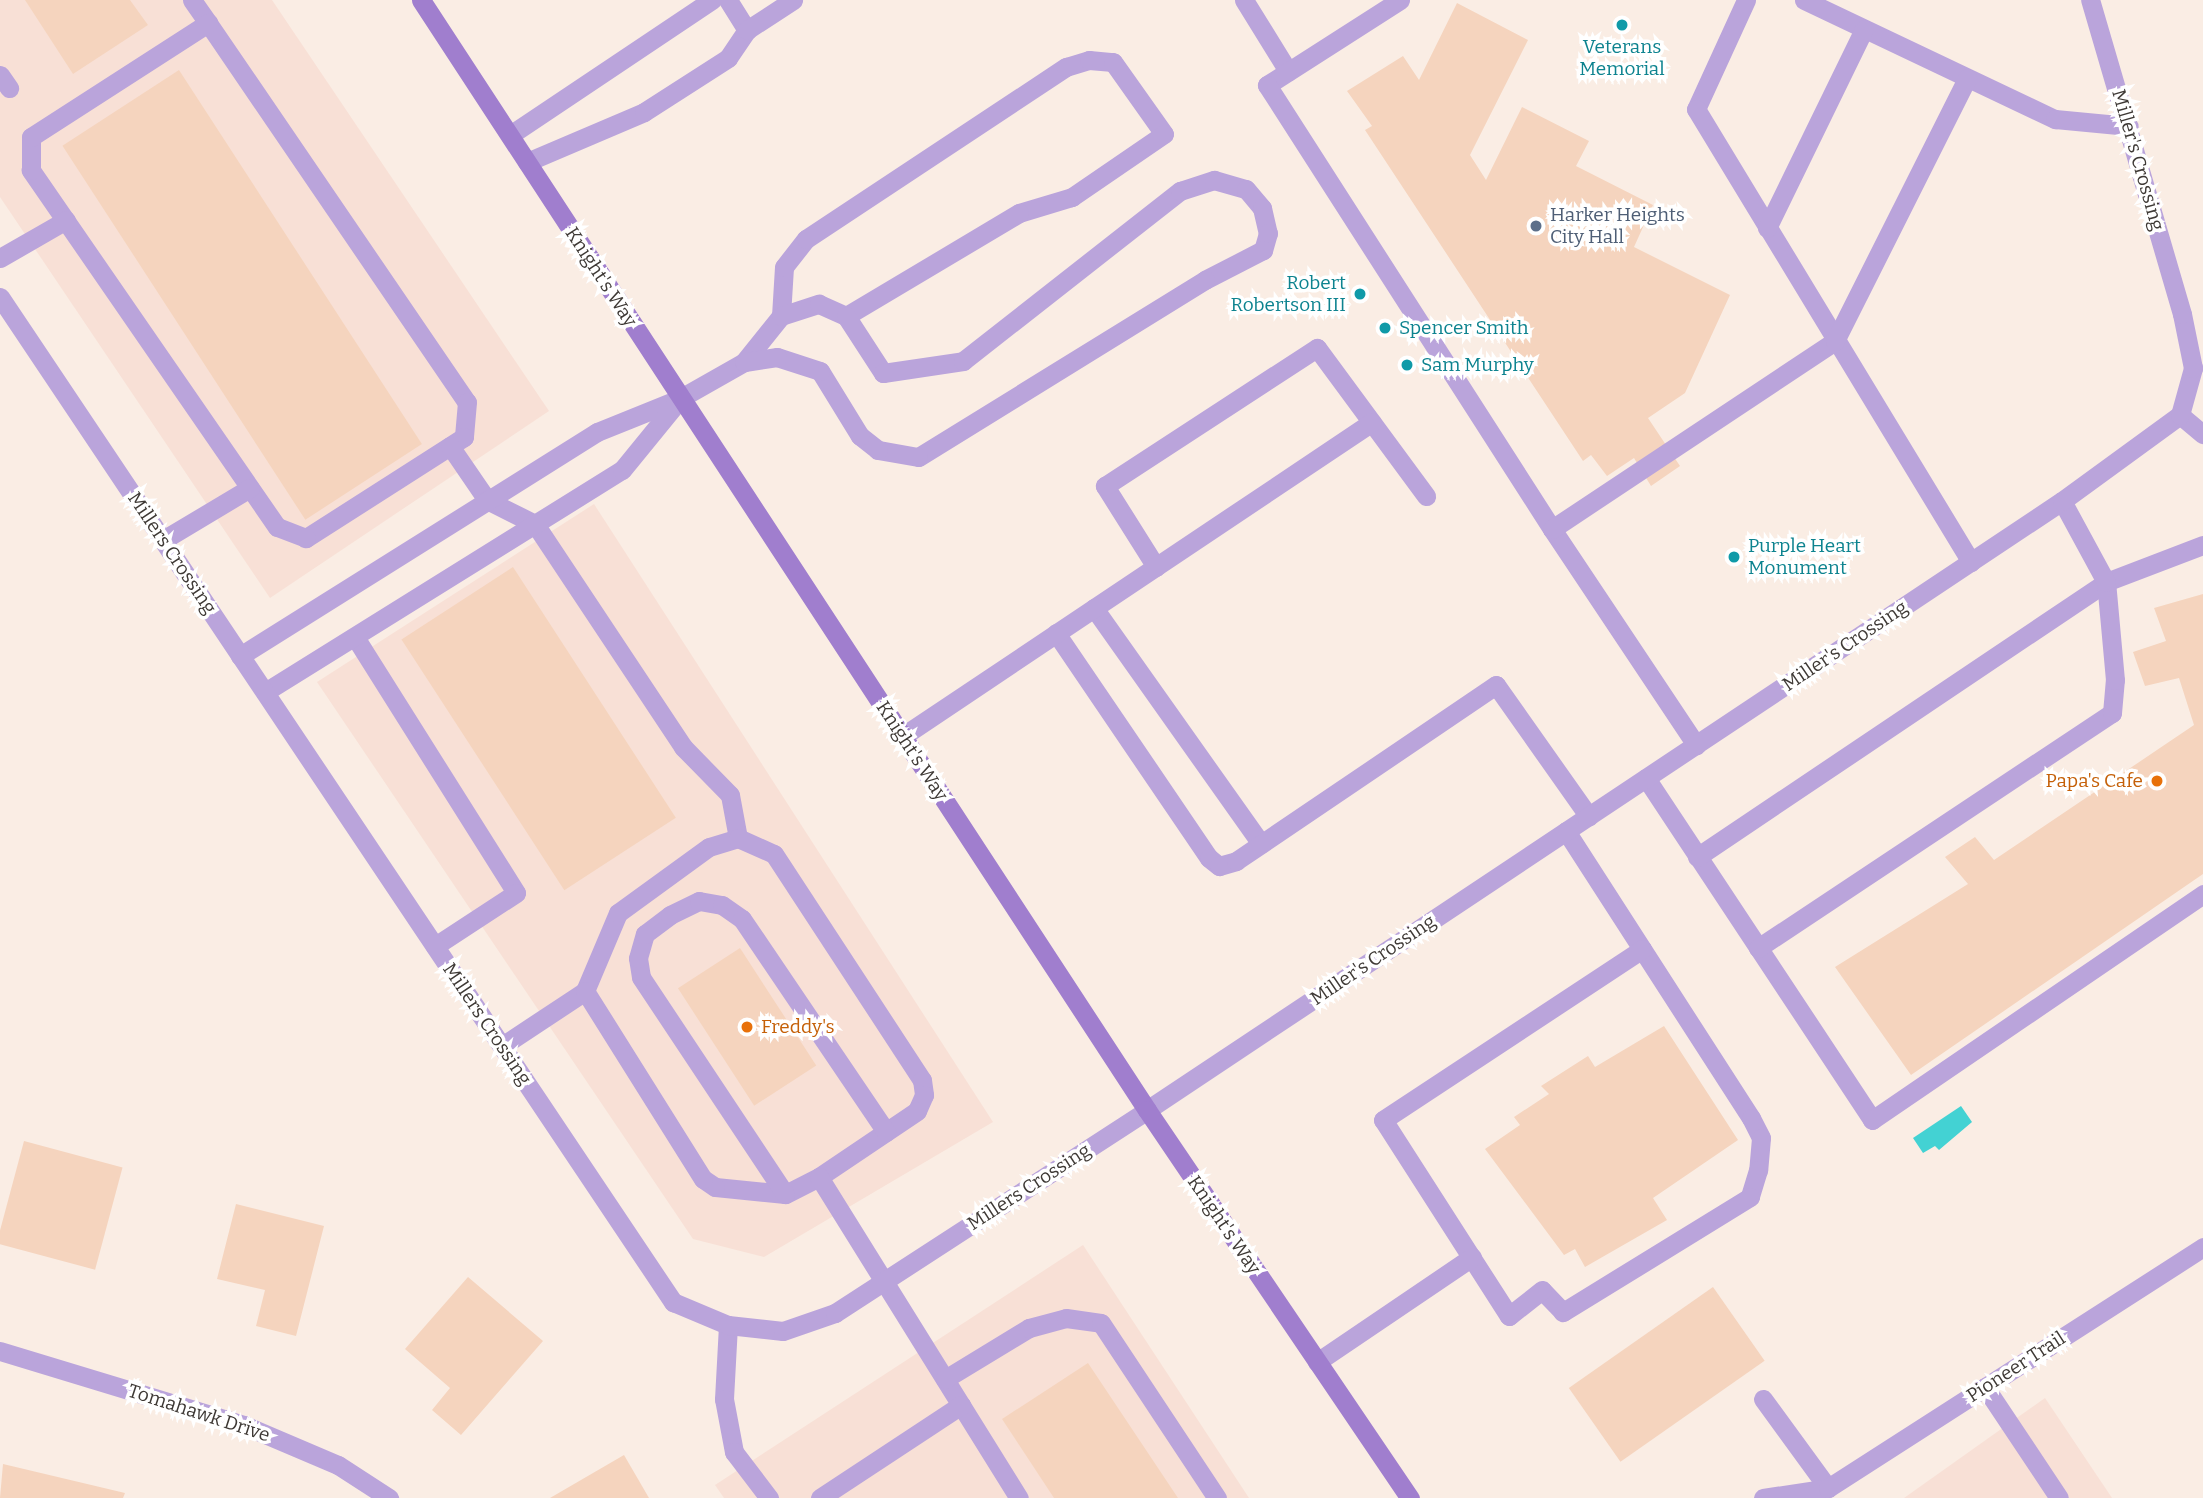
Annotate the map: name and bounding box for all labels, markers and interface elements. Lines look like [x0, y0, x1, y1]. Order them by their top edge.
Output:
marker: Veterans Memorial [1614, 17, 1630, 33]
place label: Veterans Memorial [1579, 36, 1665, 80]
street label: Miller's Crossing [2107, 87, 2169, 233]
place label: Harker Heights City Hall [1550, 204, 1685, 248]
marker: Harker Heights City Hall [1528, 218, 1544, 234]
street label: Knight's Way [560, 223, 642, 331]
place label: Robert Robertson III [1231, 272, 1346, 316]
marker: Robert Robertson III [1352, 286, 1368, 302]
place label: Spencer Smith [1399, 317, 1529, 339]
marker: Spencer Smith [1377, 320, 1393, 336]
place label: Sam Murphy [1421, 354, 1534, 376]
marker: Sam Murphy [1399, 357, 1415, 373]
street label: Millers Crossing [123, 488, 221, 618]
place label: Purple Heart Monument [1748, 535, 1861, 579]
marker: Purple Heart Monument [1726, 549, 1742, 565]
street label: Miller's Crossing [1778, 596, 1912, 696]
street label: Knight's Way [871, 697, 953, 805]
place label: Papa's Cafe [2046, 770, 2143, 792]
marker: Papa's Cafe [2149, 773, 2165, 789]
street label: Miller's Crossing [1306, 910, 1440, 1010]
street label: Millers Crossing [438, 959, 536, 1089]
place label: Freddy's [761, 1016, 835, 1038]
marker: Freddy's [739, 1019, 755, 1035]
street label: Millers Crossing [963, 1139, 1095, 1235]
street label: Knight's Way [1183, 1171, 1265, 1279]
street label: Pioneer Trail [1963, 1327, 2069, 1407]
street label: Tomahawk Drive [125, 1379, 273, 1447]

